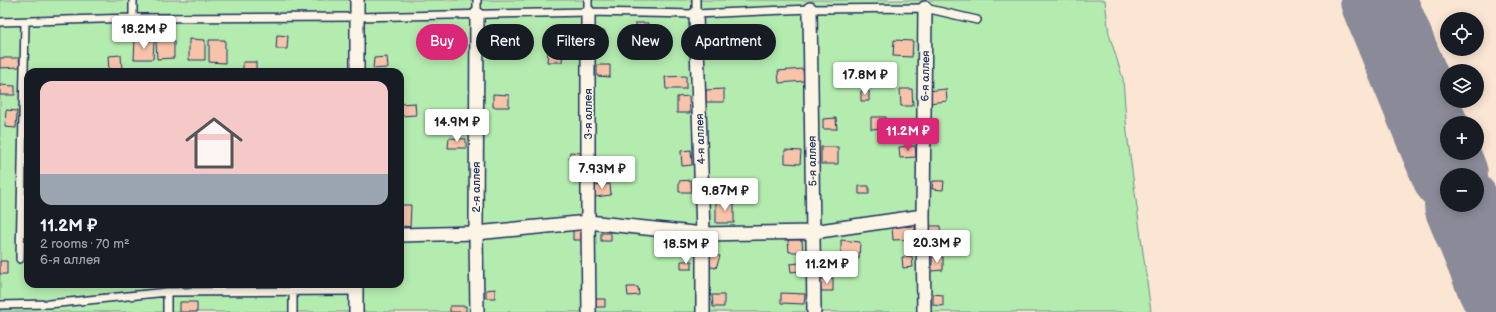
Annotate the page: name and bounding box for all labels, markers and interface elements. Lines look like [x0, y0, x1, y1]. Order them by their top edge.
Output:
map controls [1440, 12, 1484, 212]
button: locate [1440, 12, 1484, 56]
pin: 18.2M ₽ [107, 16, 181, 50]
text: 18.2M ₽ [121, 21, 167, 37]
chip: Buy [416, 24, 468, 60]
chip: Rent [476, 24, 534, 60]
chip: Filters [542, 24, 609, 60]
chip: New [617, 24, 673, 60]
chip: Apartment [681, 24, 776, 60]
street label: 6-я аллея [919, 50, 932, 102]
pin: 17.8M ₽ [828, 62, 902, 96]
button: layers [1440, 64, 1484, 108]
text: 17.8M ₽ [842, 67, 888, 83]
street label: 3-я аллея [582, 88, 595, 140]
icon: home [178, 107, 250, 179]
pin: 14.9M ₽ [420, 109, 494, 143]
street label: 4-я аллея [693, 113, 708, 165]
text: 14.9M ₽ [434, 114, 480, 130]
button: + [1440, 116, 1484, 160]
pin: 11.2M ₽ [871, 118, 945, 152]
text: 11.2M ₽ [886, 123, 930, 139]
street label: 5-я аллея [806, 136, 819, 186]
pin: 7.93M ₽ [565, 156, 639, 190]
text: 7.93M ₽ [578, 161, 626, 177]
street label: 2-я аллея [470, 162, 483, 212]
button: − [1440, 168, 1484, 212]
pin: 9.87M ₽ [688, 178, 762, 212]
text: 9.87M ₽ [701, 183, 749, 199]
text: 11.2M ₽ [40, 216, 97, 236]
pin: 20.3M ₽ [900, 230, 974, 264]
pin: 18.5M ₽ [649, 231, 723, 265]
text: 20.3M ₽ [913, 235, 961, 251]
text: 2 rooms · 70 m² [40, 236, 130, 252]
text: 18.5M ₽ [663, 236, 709, 252]
pin: 11.2M ₽ [790, 251, 864, 285]
text: 6-я аллея [40, 252, 100, 268]
text: 11.2M ₽ [805, 256, 849, 272]

